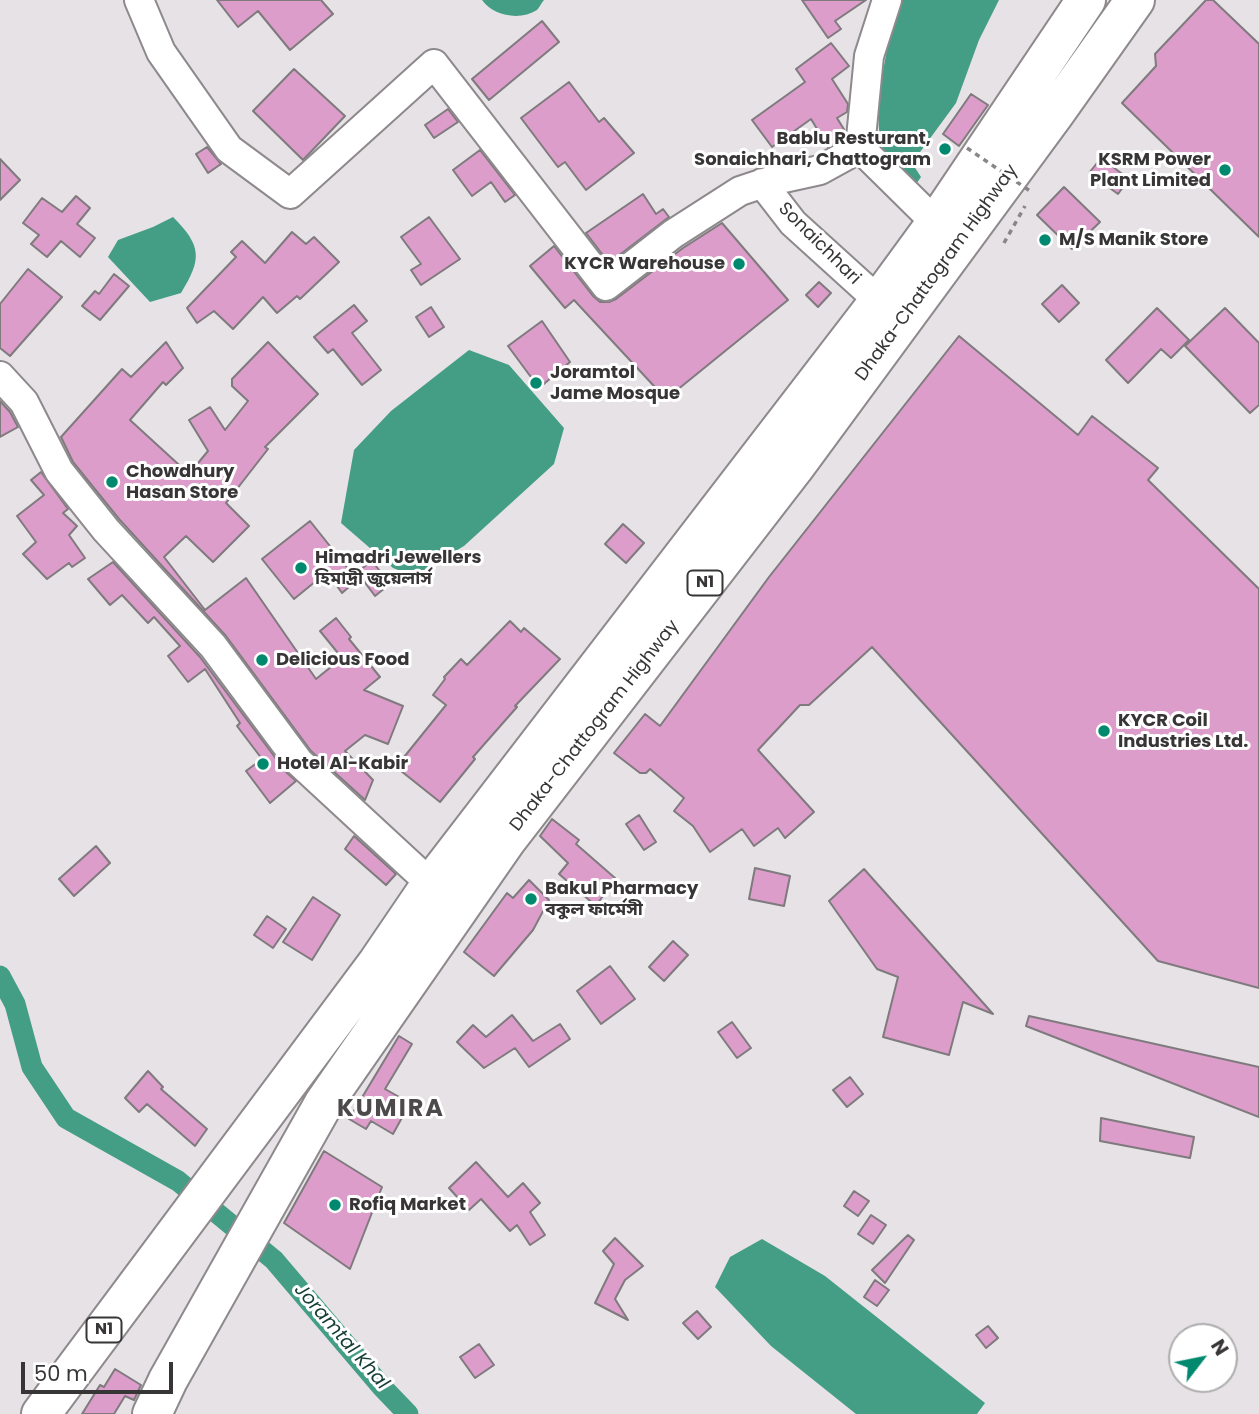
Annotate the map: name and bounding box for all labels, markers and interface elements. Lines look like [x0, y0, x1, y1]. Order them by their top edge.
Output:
place label: Bablu Resturant, Sonaichhari, Chattogram [694, 128, 931, 170]
marker: Bablu Resturant, Sonaichhari, Chattogram [937, 141, 953, 157]
place label: KSRM Power Plant Limited [1090, 149, 1211, 192]
street label: Dhaka-Chattogram Highway [851, 161, 1023, 385]
marker: KSRM Power Plant Limited [1217, 162, 1233, 178]
street label: Sonaichhari [773, 198, 865, 290]
place label: M/S Manik Store [1059, 229, 1208, 251]
marker: M/S Manik Store [1037, 232, 1053, 248]
place label: KYCR Warehouse [564, 253, 725, 275]
marker: KYCR Warehouse [731, 256, 747, 272]
place label: Joramtol Jame Mosque [550, 362, 680, 404]
marker: Joramtol Jame Mosque [528, 375, 544, 391]
place label: Chowdhury Hasan Store [126, 461, 238, 504]
marker: Chowdhury Hasan Store [104, 474, 120, 490]
place label: Himadri Jewellers হিমাদ্রী জুয়েলার্স [315, 547, 481, 590]
marker: Himadri Jewellers হিমাদ্রী জুয়েলার্স [293, 560, 309, 576]
road number: N1 [688, 570, 722, 596]
street label: Dhaka-Chattogram Highway [506, 616, 684, 836]
place label: Delicious Food [276, 649, 409, 671]
marker: Delicious Food [254, 652, 270, 668]
place label: KYCR Coil Industries Ltd. [1118, 710, 1248, 752]
marker: KYCR Coil Industries Ltd. [1096, 723, 1112, 739]
place label: Hotel Al-Kabir [277, 753, 408, 775]
marker: Hotel Al-Kabir [255, 756, 271, 772]
place label: Bakul Pharmacy বকুল ফার্মেসী [545, 878, 698, 920]
marker: Bakul Pharmacy বকুল ফার্মেসী [523, 891, 539, 907]
district label: KUMIRA [338, 1096, 444, 1124]
place label: Rofiq Market [349, 1194, 466, 1216]
marker: Rofiq Market [327, 1197, 343, 1213]
water label: Joramtal Khal [289, 1279, 393, 1395]
road number: N1 [86, 1318, 122, 1342]
north arrow [1168, 1323, 1238, 1393]
text: N [1204, 1334, 1235, 1361]
scale bar [24, 1348, 177, 1392]
text: 50 m [34, 1359, 88, 1388]

